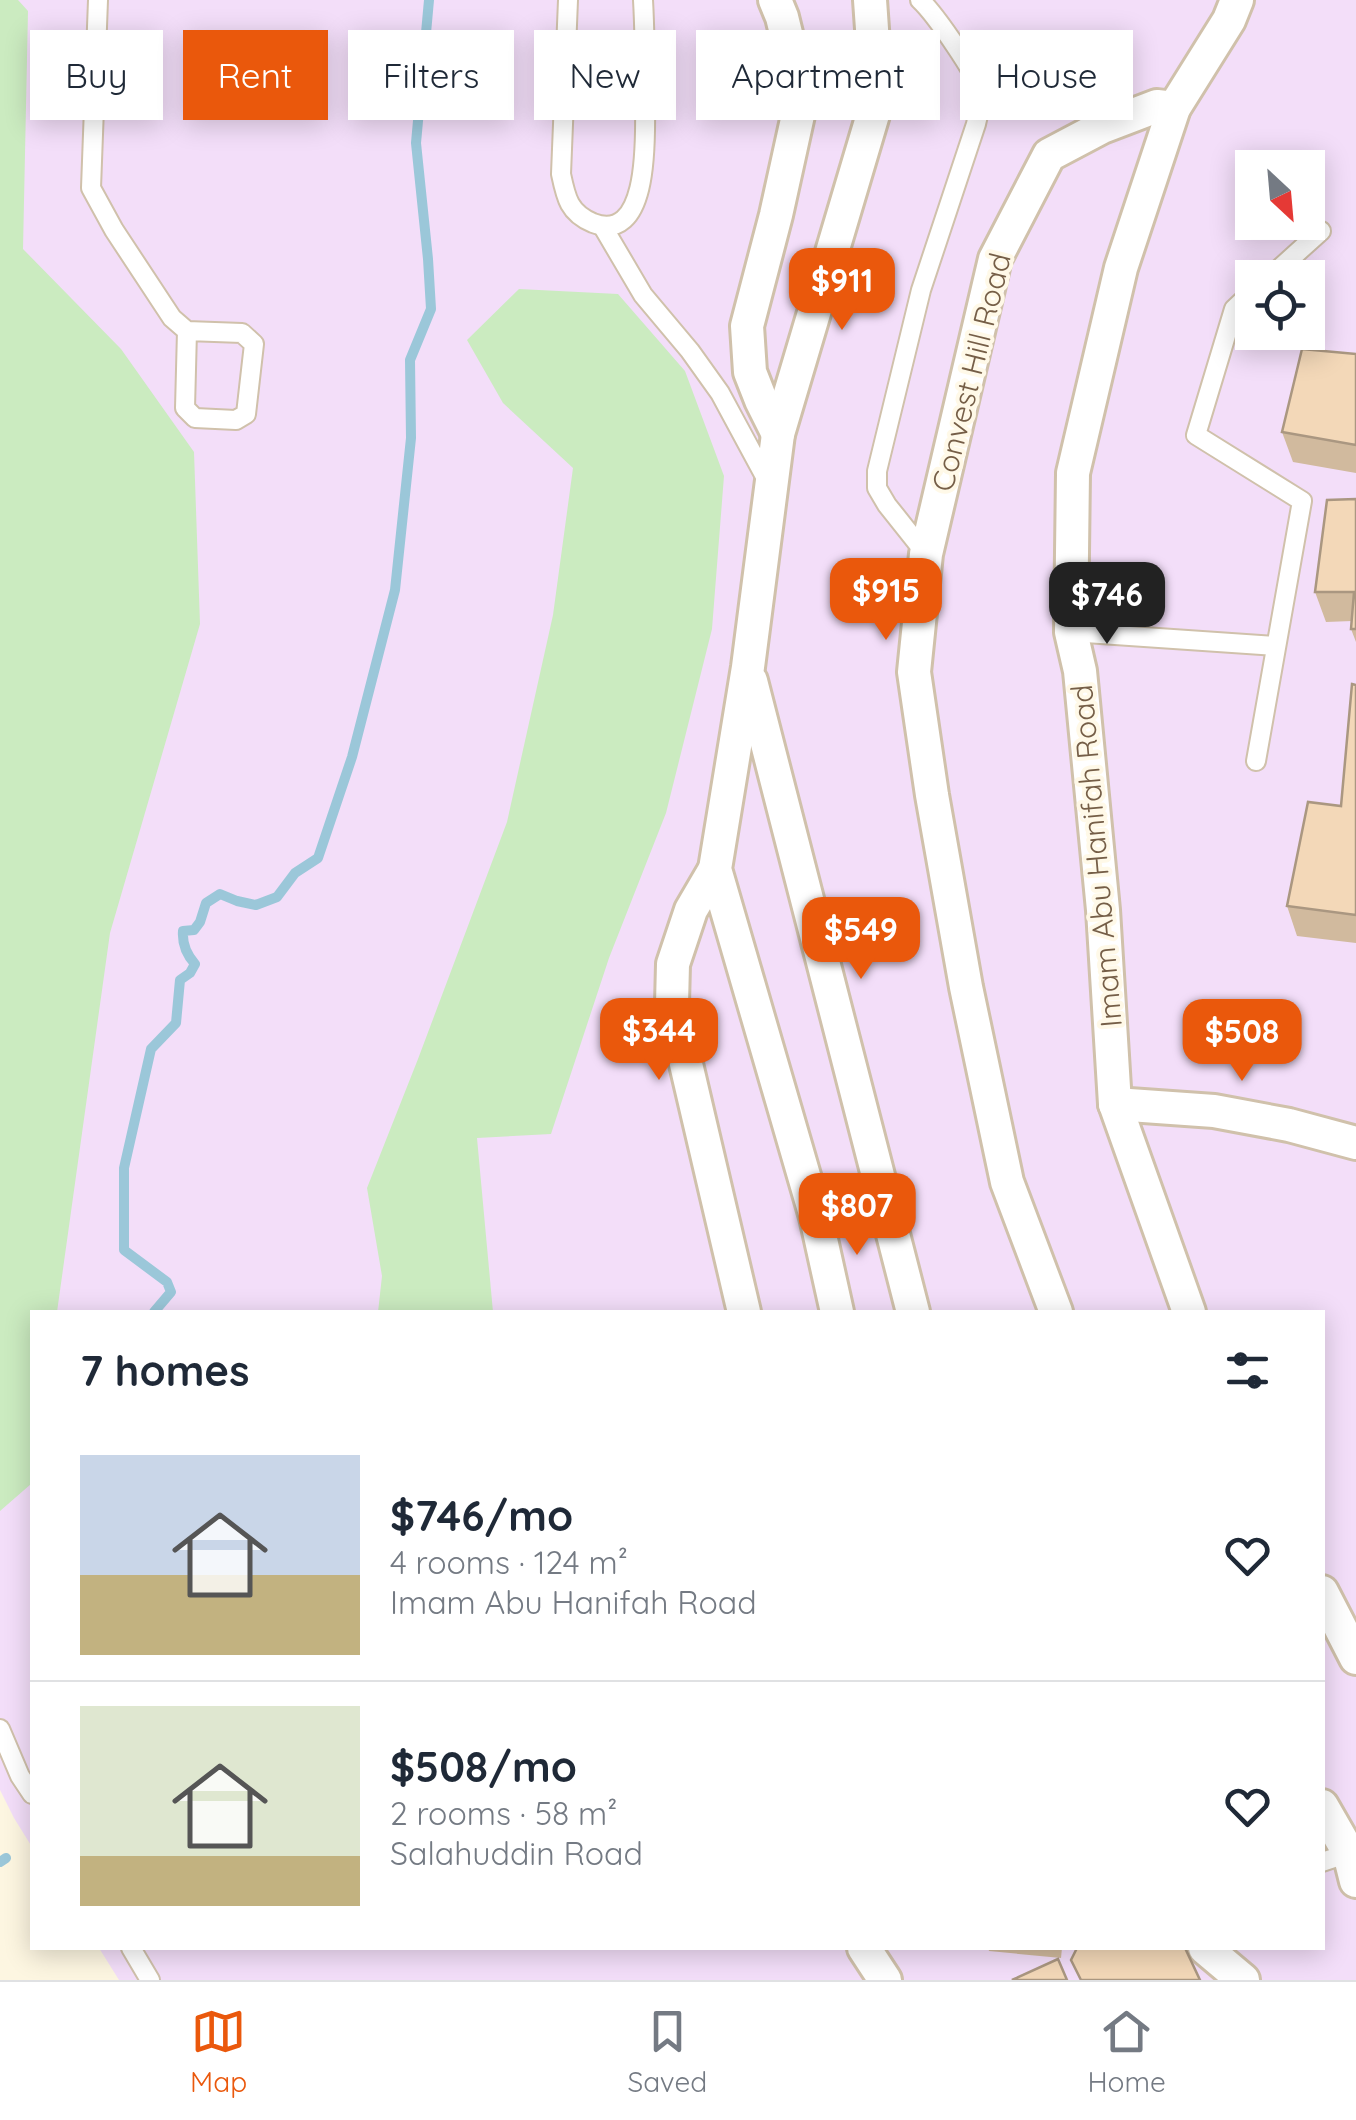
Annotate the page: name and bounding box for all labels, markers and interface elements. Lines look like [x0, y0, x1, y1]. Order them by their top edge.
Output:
chip: Buy [30, 30, 163, 120]
chip: Rent [183, 30, 328, 120]
chip: Filters [348, 30, 514, 120]
chip: New [534, 30, 676, 120]
chip: Apartment [696, 30, 940, 120]
chip: House [960, 30, 1133, 120]
north arrow [1235, 150, 1325, 240]
map controls [1235, 150, 1325, 350]
pin: $911 [783, 248, 901, 333]
street label: Convest Hill Road [923, 249, 1019, 495]
text: $911 [811, 260, 873, 300]
button: locate [1235, 260, 1325, 350]
pin: $915 [827, 558, 945, 643]
pin: $746 [1048, 562, 1166, 647]
text: $915 [852, 570, 920, 610]
text: $746 [1071, 574, 1143, 614]
street label: Imam Abu Hanifah Road [1062, 683, 1130, 1029]
pin: $549 [802, 897, 920, 982]
text: $549 [824, 909, 898, 949]
pin: $344 [600, 998, 718, 1083]
pin: $508 [1183, 999, 1301, 1084]
text: $344 [622, 1010, 696, 1050]
text: $508 [1205, 1011, 1279, 1051]
pin: $807 [798, 1173, 916, 1258]
text: $807 [821, 1185, 893, 1225]
icon: filters [1220, 1343, 1275, 1398]
text: 7 homes [80, 1344, 249, 1397]
text: $746/mo [390, 1489, 573, 1542]
icon: home [160, 1495, 280, 1615]
icon: heart [1220, 1528, 1275, 1583]
text: 4 rooms · 124 m² [390, 1542, 628, 1582]
text: Imam Abu Hanifah Road [390, 1582, 757, 1622]
text: $508/mo [390, 1740, 577, 1793]
icon: home [160, 1746, 280, 1866]
icon: heart [1220, 1779, 1275, 1834]
text: 2 rooms · 58 m² [390, 1793, 617, 1833]
text: Salahuddin Road [390, 1833, 643, 1873]
tab: Map [190, 2004, 247, 2099]
tab: Saved [627, 2004, 707, 2099]
tab: Home [1087, 2004, 1166, 2099]

